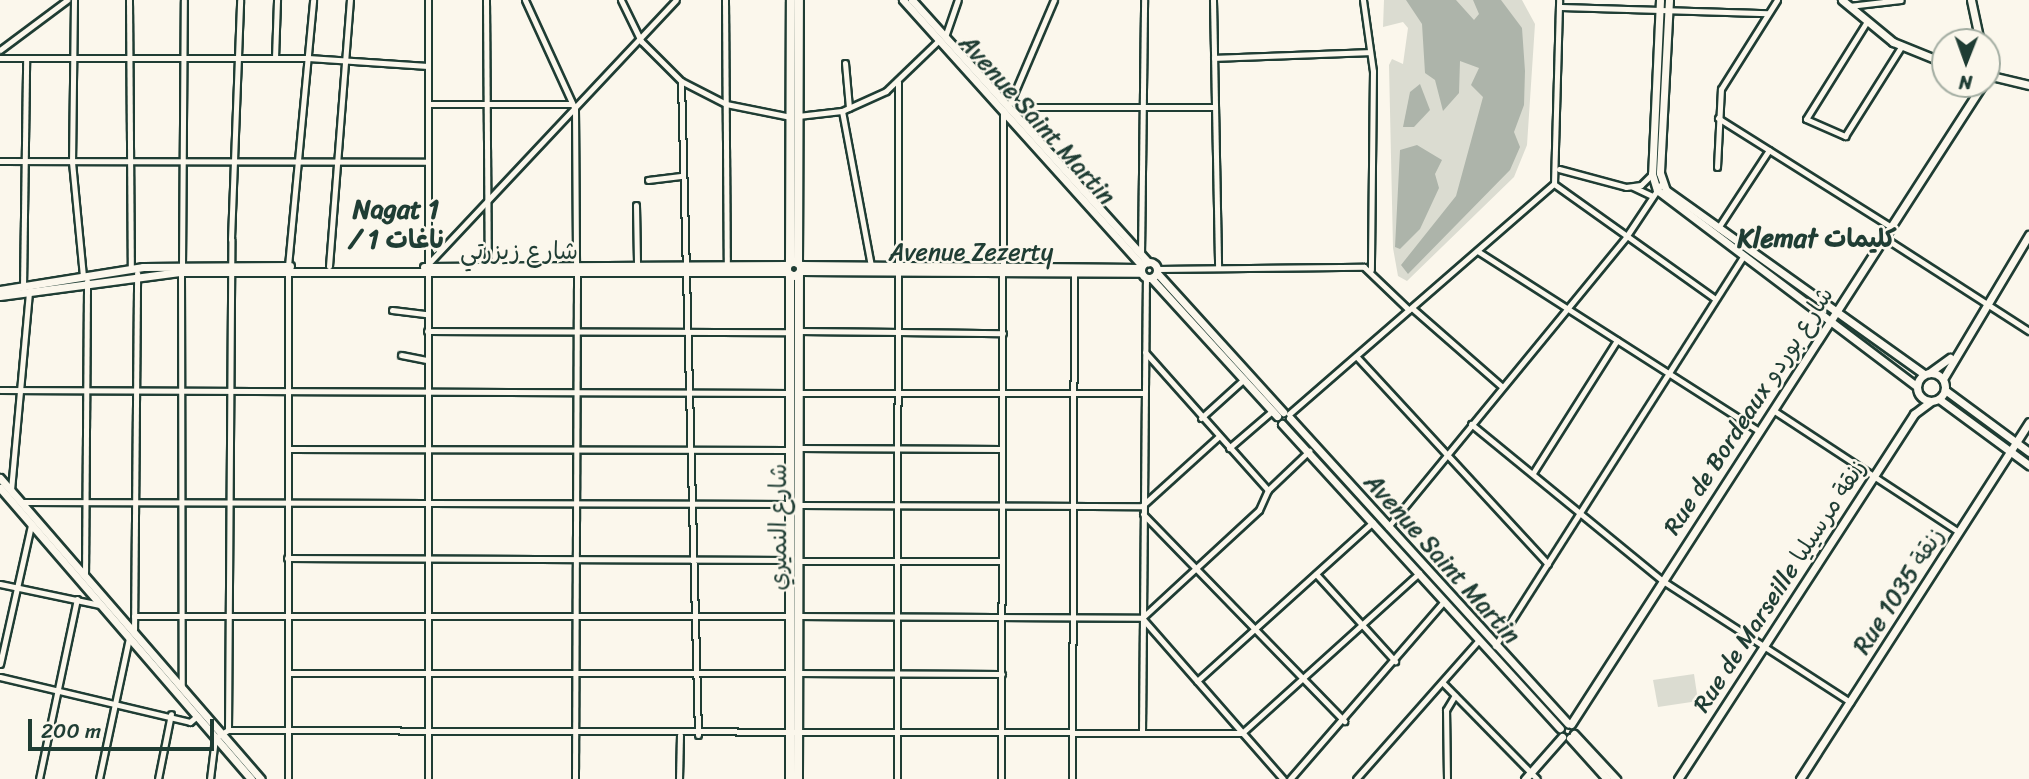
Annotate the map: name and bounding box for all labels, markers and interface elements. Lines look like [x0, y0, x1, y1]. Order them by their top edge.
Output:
north arrow [1931, 28, 2001, 98]
street label: Avenue Saint Martin [953, 29, 1121, 211]
text: N [1959, 66, 1973, 99]
district label: Nagat 1 / ناغات 1 [348, 194, 444, 256]
district label: Klemat كليمات [1737, 223, 1897, 255]
street label: شارع زيزرتي [460, 238, 578, 266]
street label: Avenue Zezerty [889, 239, 1053, 267]
street label: Rue de Bordeaux شارع بوردو [1658, 281, 1840, 541]
street label: Rue de Marseille زنقة مرسيليا [1687, 453, 1873, 719]
street label: شارع النميري [765, 463, 793, 591]
street label: Avenue Saint Martin [1358, 468, 1526, 650]
street label: Rue 1035 زنقة [1847, 522, 1951, 660]
scale bar [32, 706, 217, 750]
text: 200 m [41, 712, 101, 750]

